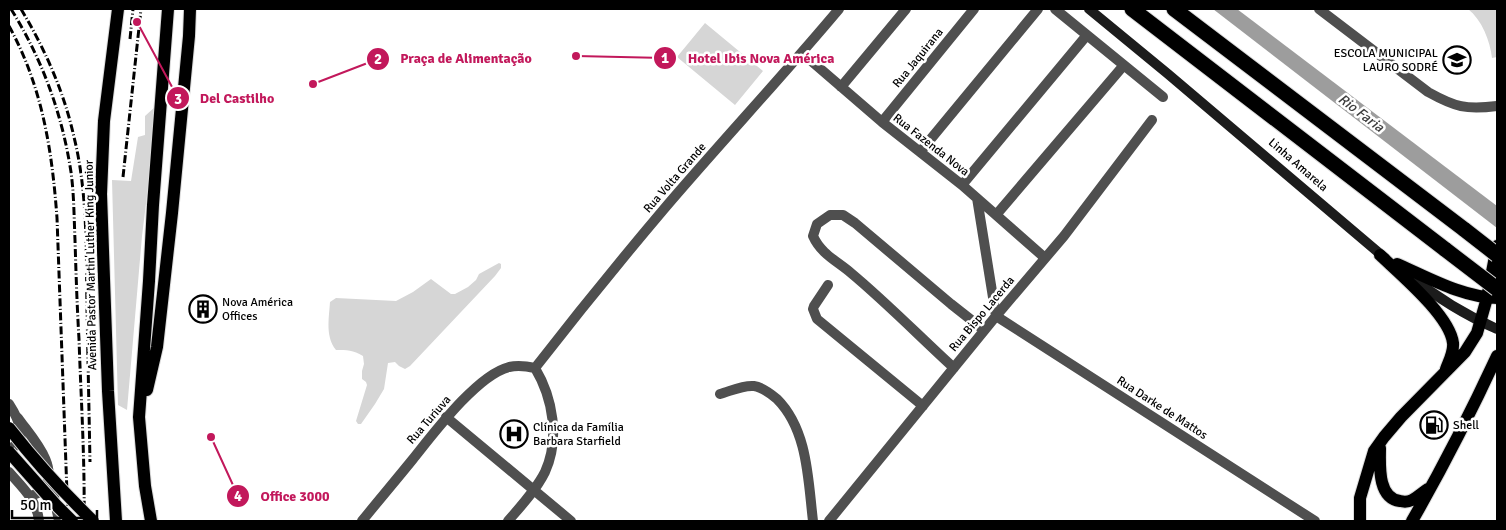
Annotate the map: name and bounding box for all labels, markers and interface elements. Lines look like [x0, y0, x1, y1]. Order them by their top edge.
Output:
street label: Rua Jaquirana [889, 25, 947, 91]
callout: Praça de Alimentação [365, 44, 542, 73]
callout: Hotel Ibis Nova América [652, 44, 844, 73]
school or university icon: ESCOLA MUNICIPAL LAURO SODRÉ [1442, 45, 1472, 75]
place label: ESCOLA MUNICIPAL LAURO SODRÉ [1334, 46, 1438, 75]
text: 1 [661, 49, 669, 67]
text: 2 [374, 50, 382, 68]
text: Praça de Alimentação [400, 50, 532, 67]
text: Hotel Ibis Nova América [688, 50, 834, 67]
callout: Del Castilho [165, 84, 285, 113]
text: 3 [174, 90, 182, 108]
text: Del Castilho [200, 90, 274, 107]
water label: Rio Faria [1335, 90, 1388, 136]
street label: Rua Fazenda Nova [890, 111, 972, 179]
street label: Linha Amarela [1265, 135, 1331, 195]
street label: Rua Volta Grande [640, 140, 710, 216]
street label: Avenida Pastor Martin Luther King Junior [82, 159, 100, 370]
street label: Rua Bispo Lacerda [946, 273, 1018, 355]
building icon: Nova América Offices [188, 294, 218, 324]
place label: Nova América Offices [222, 295, 293, 324]
street label: Rua Darke de Mattos [1114, 373, 1210, 443]
street label: Rua Turiuva [404, 393, 454, 447]
fuel station icon: Shell [1419, 410, 1449, 440]
place label: Shell [1453, 418, 1480, 433]
hospital icon: Clínica da Família Barbara Starfield [499, 419, 529, 449]
place label: Clínica da Família Barbara Starfield [533, 420, 624, 449]
callout: Office 3000 [225, 482, 339, 511]
text: 4 [234, 487, 242, 505]
scale bar [12, 488, 98, 520]
text: Office 3000 [260, 488, 330, 505]
text: 50 m [20, 496, 51, 514]

